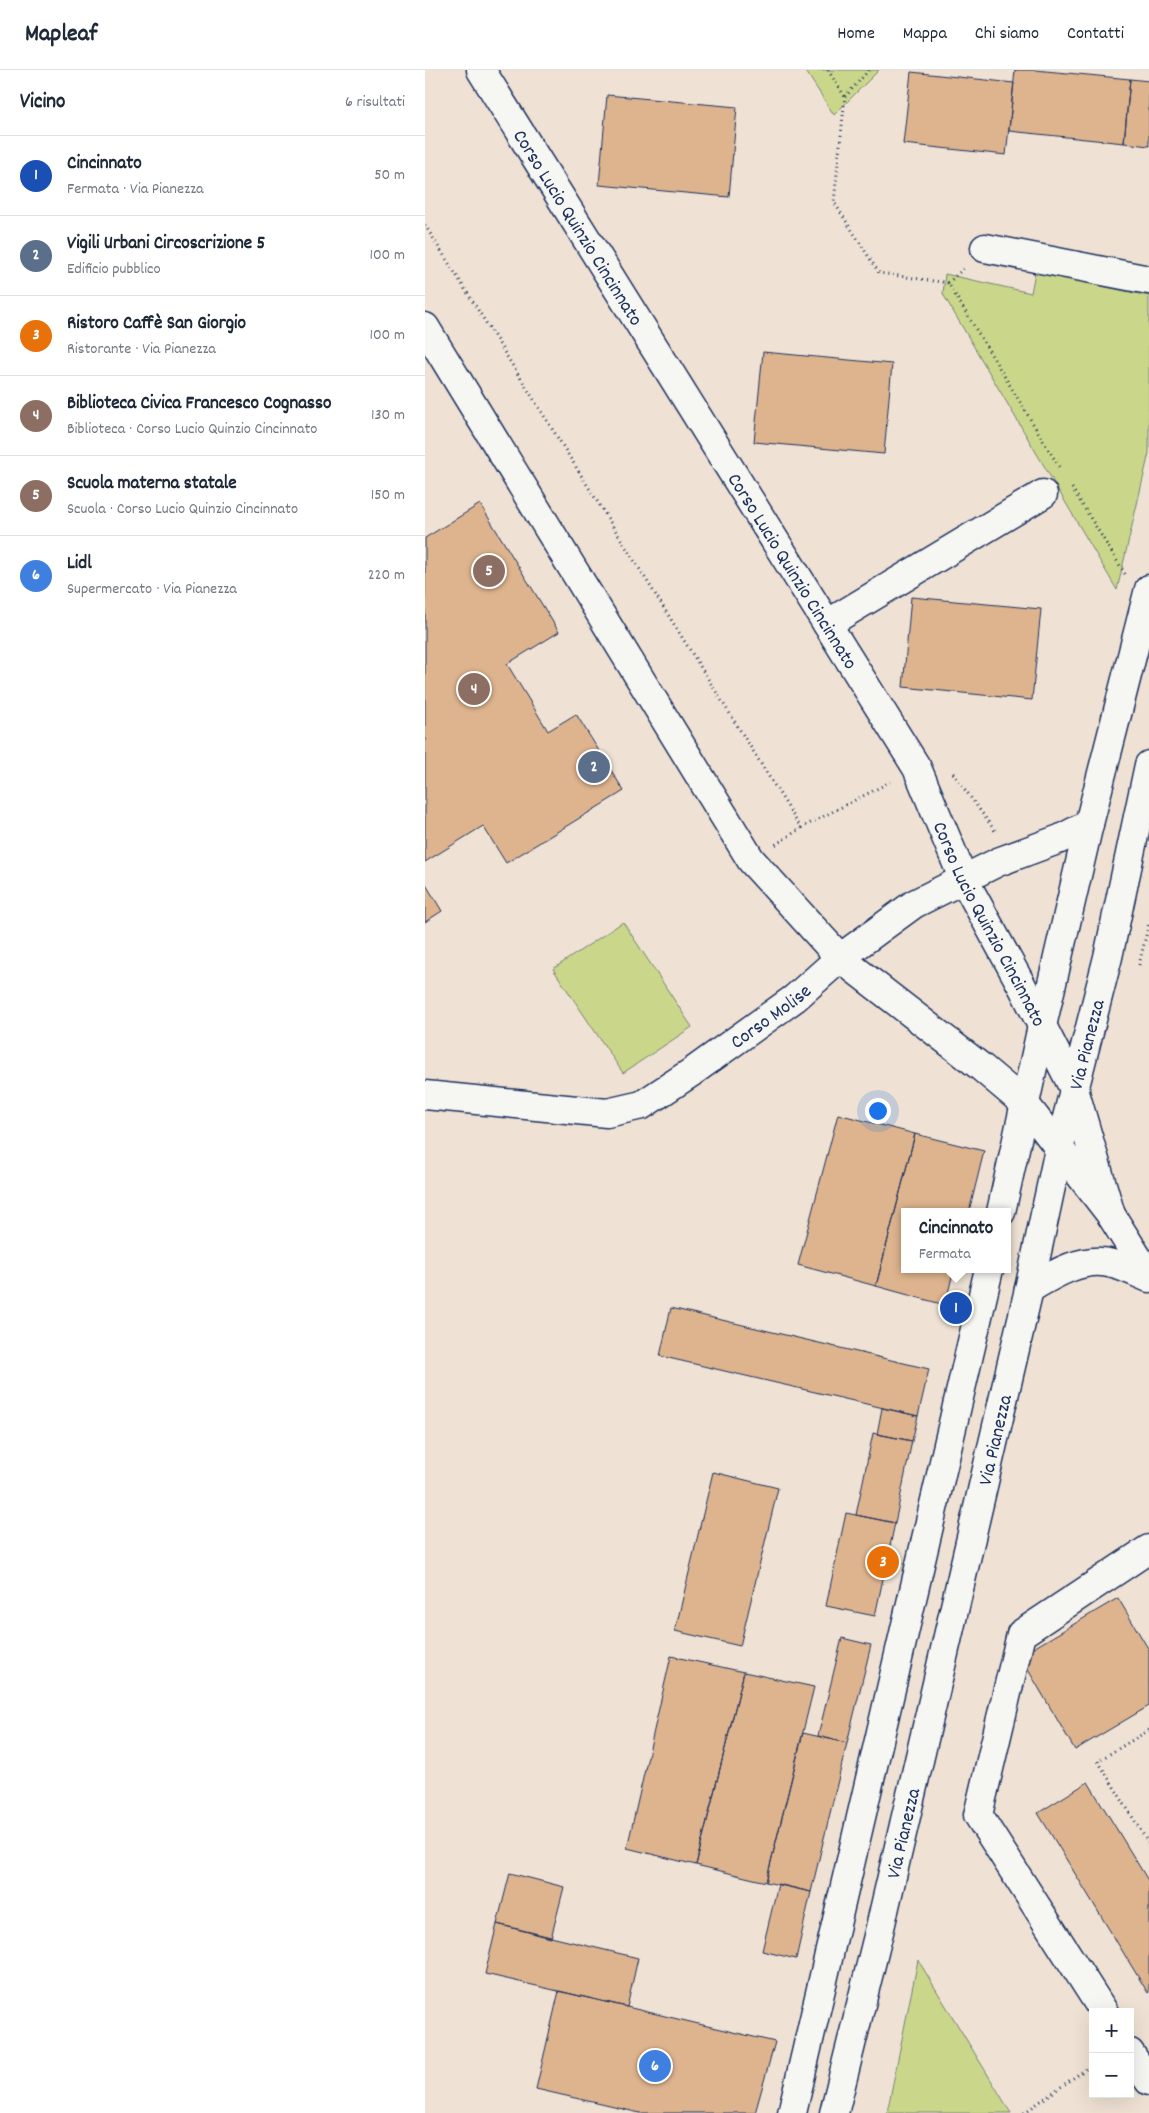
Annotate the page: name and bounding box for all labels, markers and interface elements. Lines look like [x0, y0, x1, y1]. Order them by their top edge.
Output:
text: Mapleaf [25, 18, 97, 52]
text: Home [837, 22, 875, 47]
text: Mappa [903, 22, 947, 47]
text: Chi siamo [975, 22, 1039, 47]
text: Contatti [1067, 22, 1124, 47]
text: Vicino [20, 88, 65, 118]
text: 6 risultati [345, 91, 405, 114]
street label: Corso Lucio Quinzio Cincinnato [504, 125, 648, 332]
text: Cincinnato [67, 151, 142, 178]
text: 1 [34, 164, 38, 187]
text: 50 m [374, 164, 405, 187]
text: Fermata · Via Pianezza [67, 178, 204, 201]
text: Vigili Urbani Circoscrizione 5 [67, 231, 265, 258]
text: 2 [33, 244, 40, 267]
text: 100 m [369, 244, 405, 267]
text: Edificio pubblico [67, 258, 161, 281]
text: Ristoro Caffè San Giorgio [67, 311, 246, 338]
text: 3 [32, 324, 40, 347]
text: 100 m [369, 324, 405, 347]
text: Ristorante · Via Pianezza [67, 338, 216, 361]
text: Biblioteca Civica Francesco Cognasso [67, 391, 332, 418]
text: 4 [33, 404, 39, 427]
text: 130 m [371, 404, 405, 427]
text: Biblioteca · Corso Lucio Quinzio Cincinnato [67, 418, 317, 441]
street label: Corso Lucio Quinzio Cincinnato [719, 468, 863, 676]
text: Scuola materna statale [67, 471, 237, 498]
text: 5 [32, 484, 40, 507]
text: 150 m [371, 484, 405, 507]
text: Scuola · Corso Lucio Quinzio Cincinnato [67, 498, 298, 521]
text: Lidl [67, 551, 92, 578]
pin: 5 [473, 552, 505, 590]
text: 6 [32, 564, 40, 587]
text: 220 m [368, 564, 405, 587]
text: Supermercato · Via Pianezza [67, 578, 237, 601]
pin: 4 [458, 670, 490, 708]
pin: 2 [578, 748, 610, 786]
street label: Corso Lucio Quinzio Cincinnato [924, 818, 1051, 1032]
street label: Corso Molise [725, 979, 819, 1057]
street label: Via Pianezza [1064, 996, 1114, 1093]
your location [865, 1098, 891, 1124]
popup [901, 1208, 1011, 1273]
text: Cincinnato [919, 1216, 993, 1243]
text: Fermata [919, 1243, 971, 1266]
pin: 1 [940, 1289, 972, 1327]
street label: Via Pianezza [973, 1392, 1021, 1488]
pin: 3 [867, 1543, 899, 1581]
street label: Via Pianezza [881, 1785, 929, 1882]
map controls [1089, 2008, 1134, 2098]
button: + [1089, 2008, 1134, 2053]
pin: 6 [639, 2047, 671, 2085]
button: − [1089, 2053, 1134, 2098]

